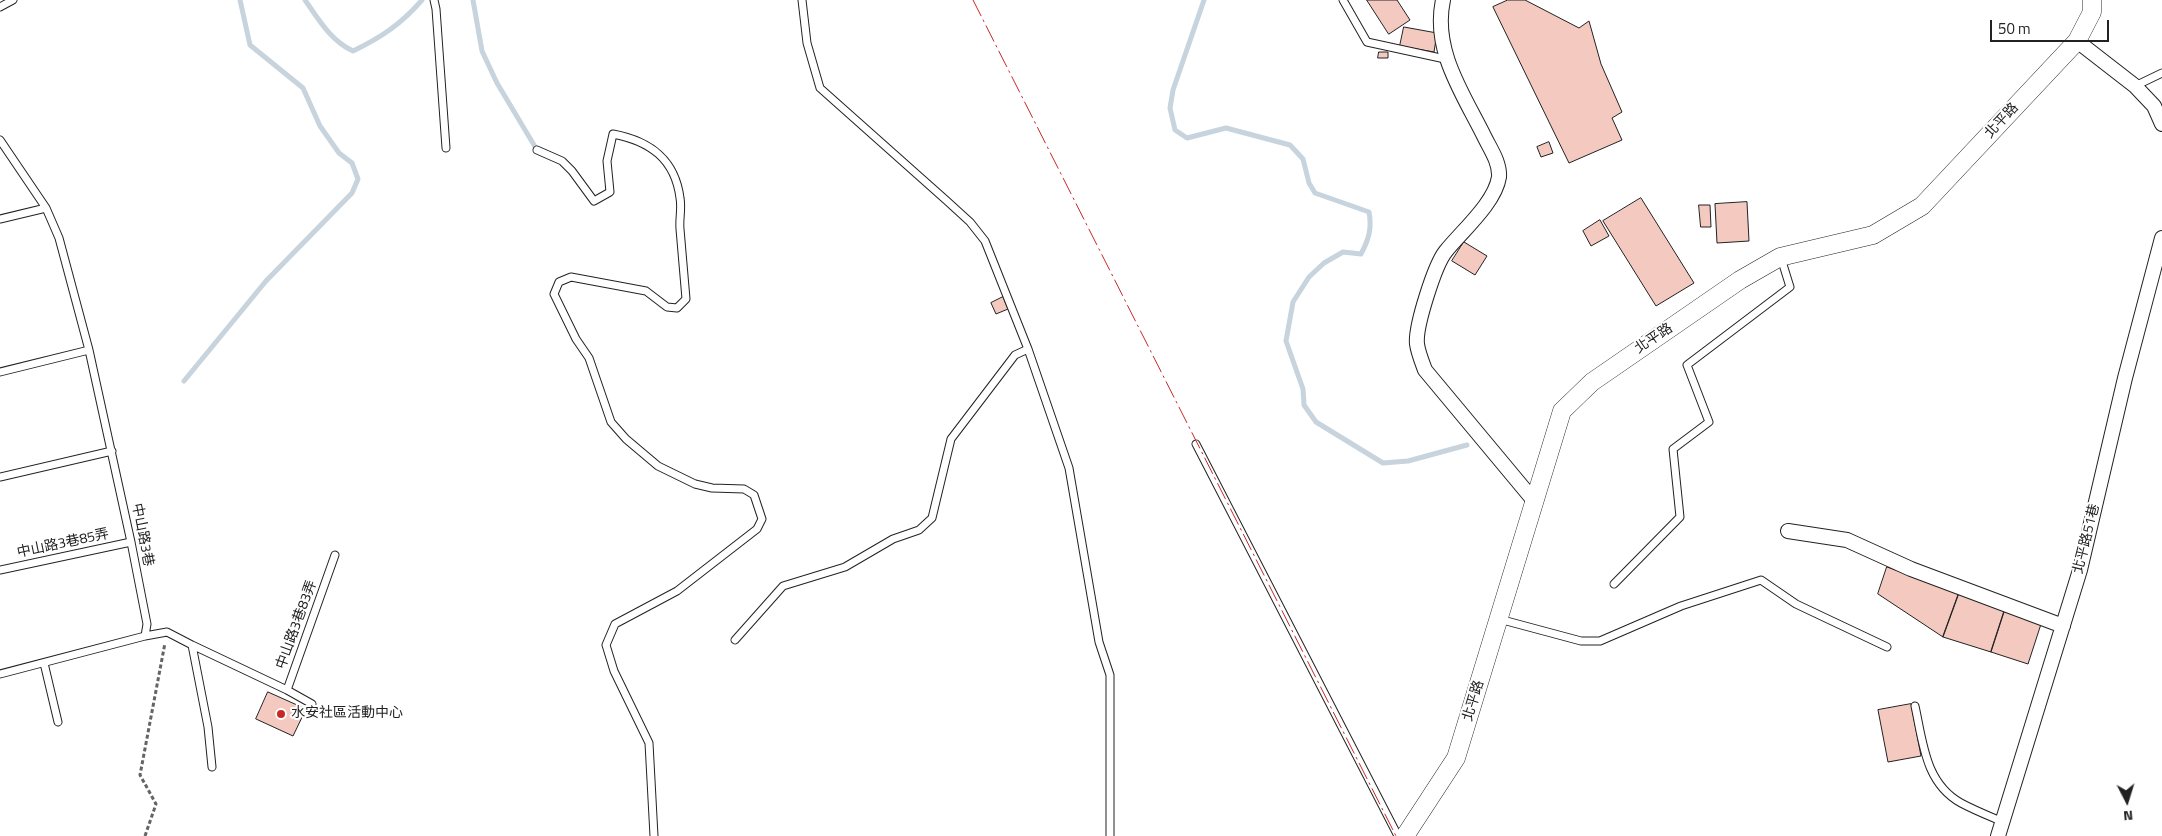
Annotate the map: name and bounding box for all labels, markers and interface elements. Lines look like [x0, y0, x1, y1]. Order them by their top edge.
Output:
scale bar [1992, 10, 2111, 42]
text: 50 m [1998, 17, 2031, 40]
street label: 北平路 [1982, 100, 2022, 142]
street label: 北平路 [1632, 320, 1676, 358]
street label: 中山路3巷 [128, 502, 156, 568]
street label: 北平路51巷 [2070, 502, 2104, 576]
street label: 中山路3巷85弄 [16, 526, 110, 562]
street label: 中山路3巷83弄 [273, 578, 321, 672]
street label: 北平路 [1460, 678, 1488, 724]
place label: 水安社區活動中心 [291, 706, 403, 722]
marker: 水安社區活動中心 [275, 708, 287, 720]
north arrow [2102, 776, 2152, 826]
text: N [2123, 806, 2134, 827]

